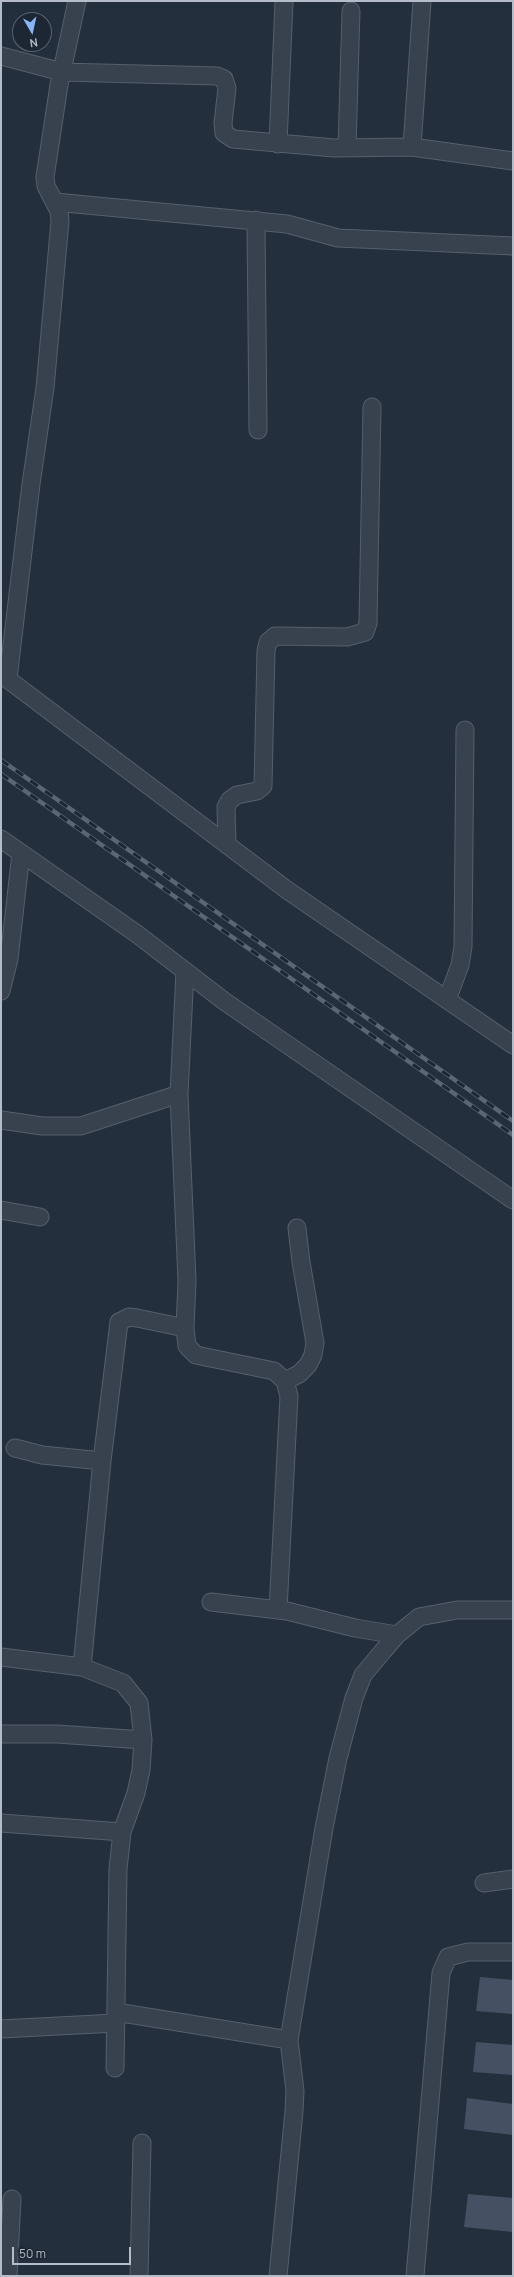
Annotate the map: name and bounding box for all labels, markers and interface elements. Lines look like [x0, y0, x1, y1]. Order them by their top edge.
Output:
north arrow [12, 12, 52, 52]
text: N [29, 35, 39, 51]
scale bar [14, 2239, 133, 2265]
text: 50 m [19, 2245, 46, 2262]

